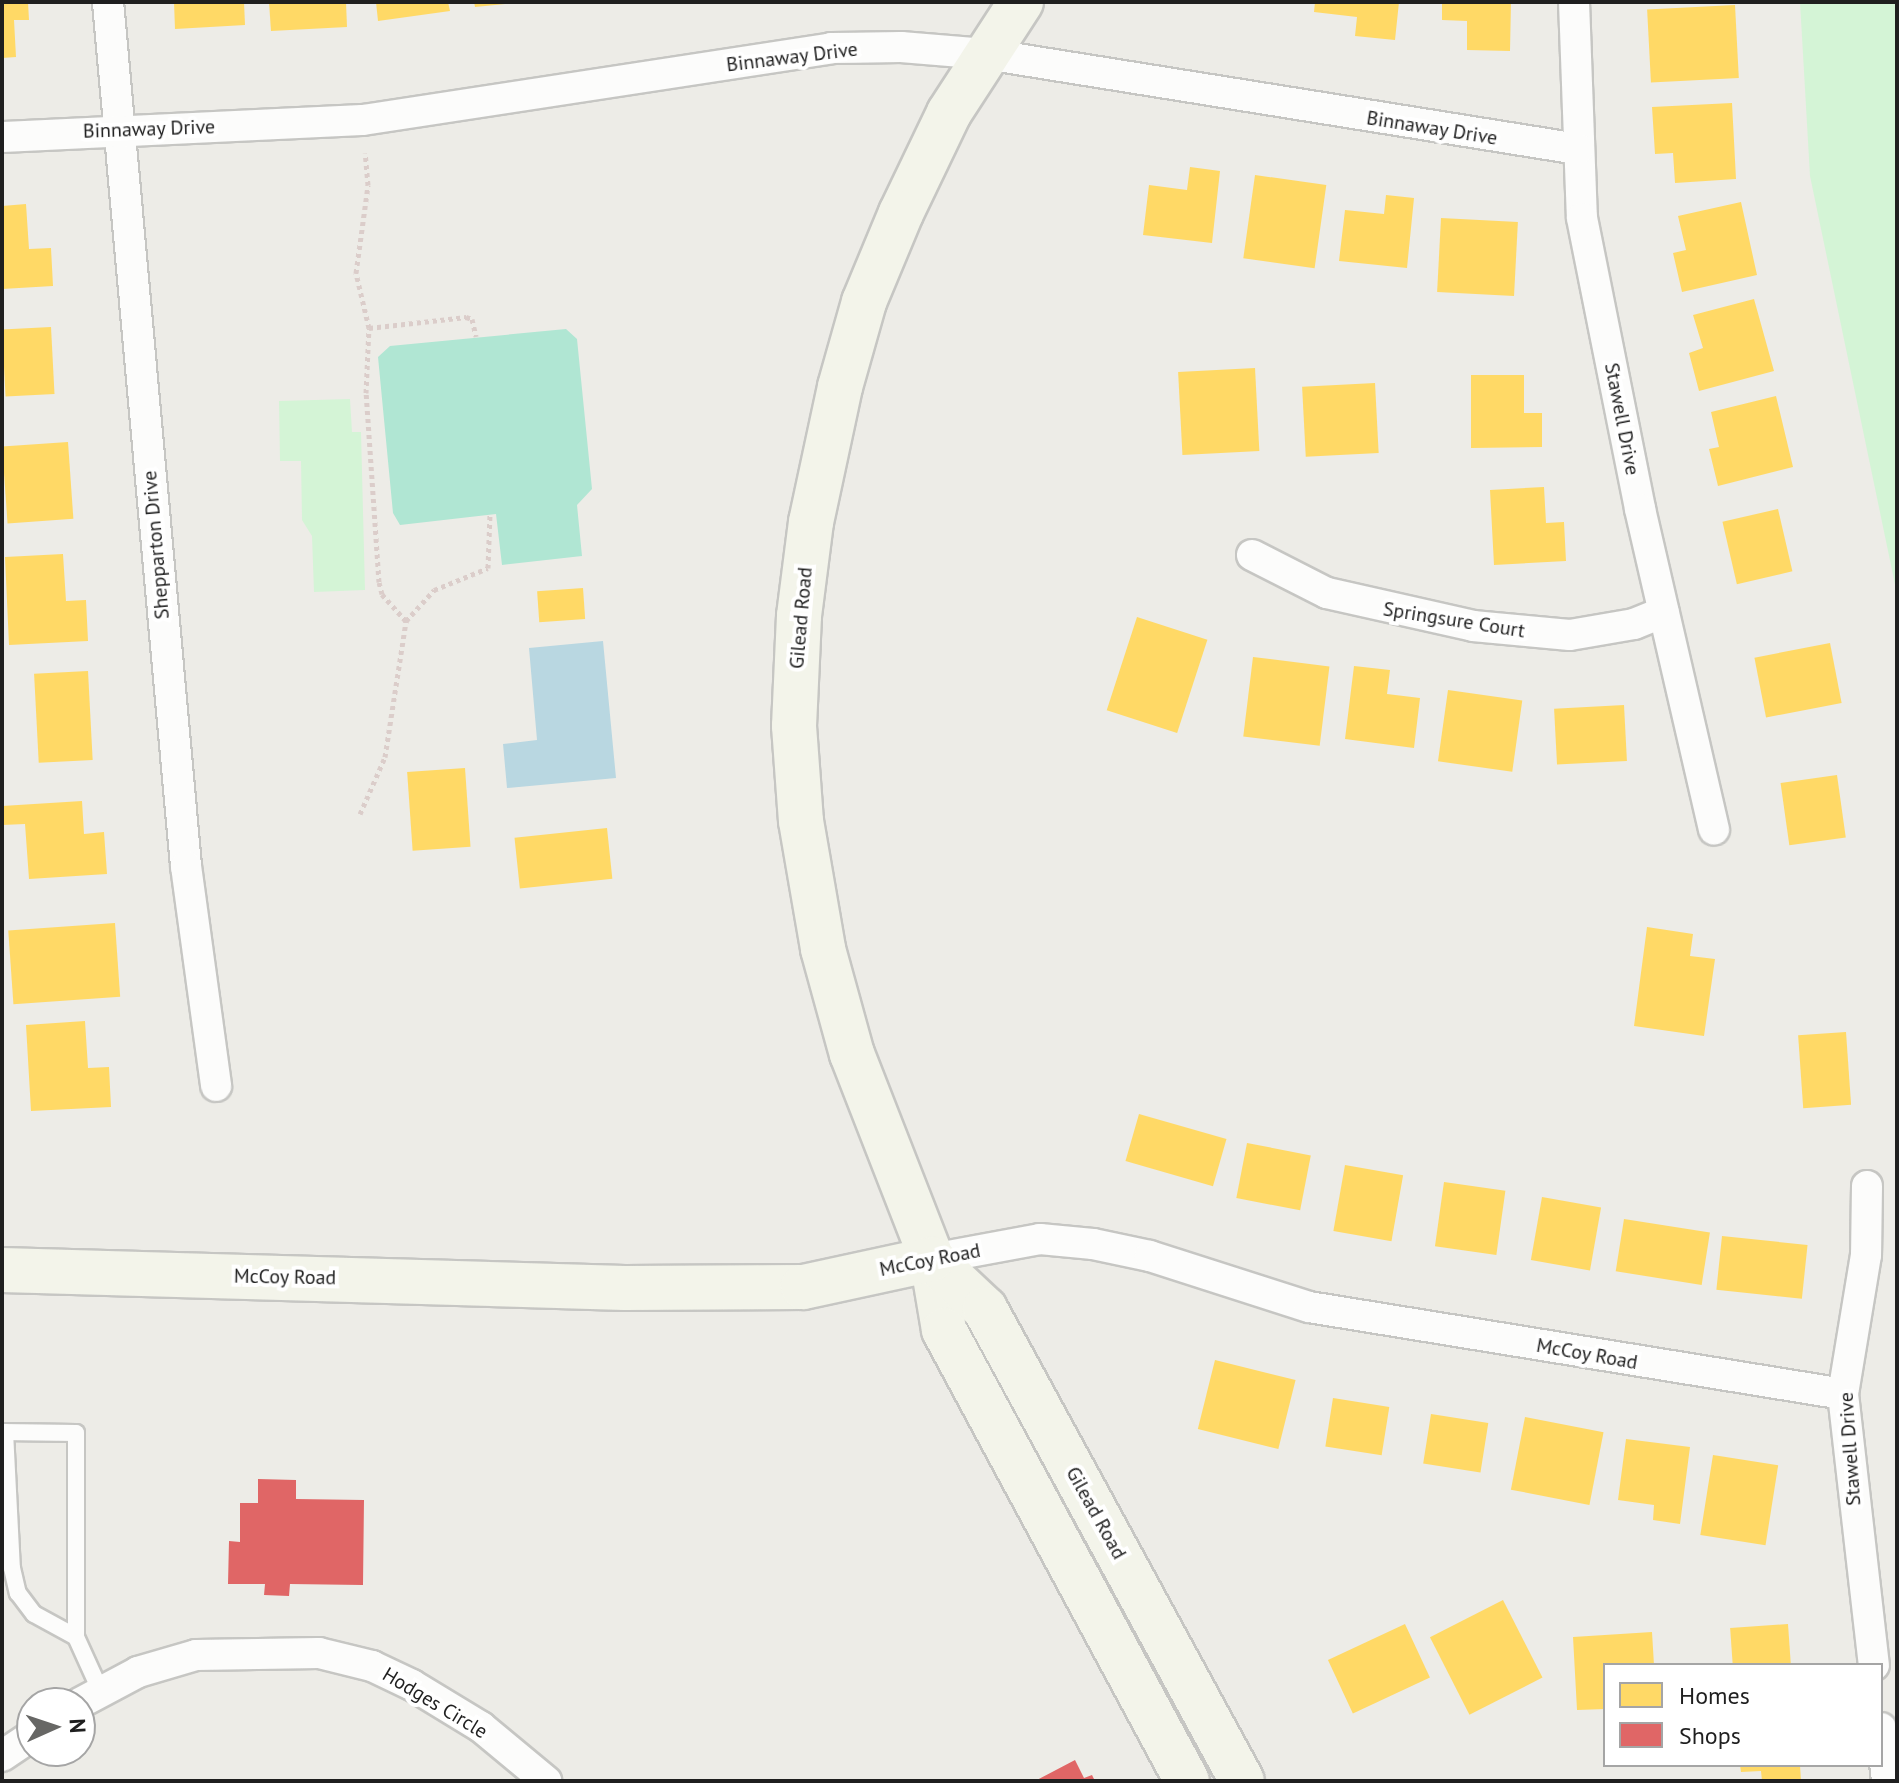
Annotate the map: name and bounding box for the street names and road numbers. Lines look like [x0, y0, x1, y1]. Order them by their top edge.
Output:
street label: Binnaway Drive [725, 37, 859, 77]
street label: Binnaway Drive [1364, 106, 1500, 150]
street label: Binnaway Drive [82, 115, 216, 143]
street label: Stawell Drive [1599, 361, 1645, 477]
street label: Shepparton Drive [138, 470, 174, 620]
street label: Gilead Road [785, 566, 817, 670]
street label: Springsure Court [1381, 597, 1527, 643]
street label: McCoy Road [877, 1238, 983, 1282]
street label: McCoy Road [233, 1264, 337, 1290]
street label: McCoy Road [1534, 1333, 1640, 1375]
street label: Stawell Drive [1834, 1391, 1866, 1507]
street label: Gilead Road [1061, 1463, 1131, 1563]
street label: Hodges Circle [378, 1662, 492, 1744]

